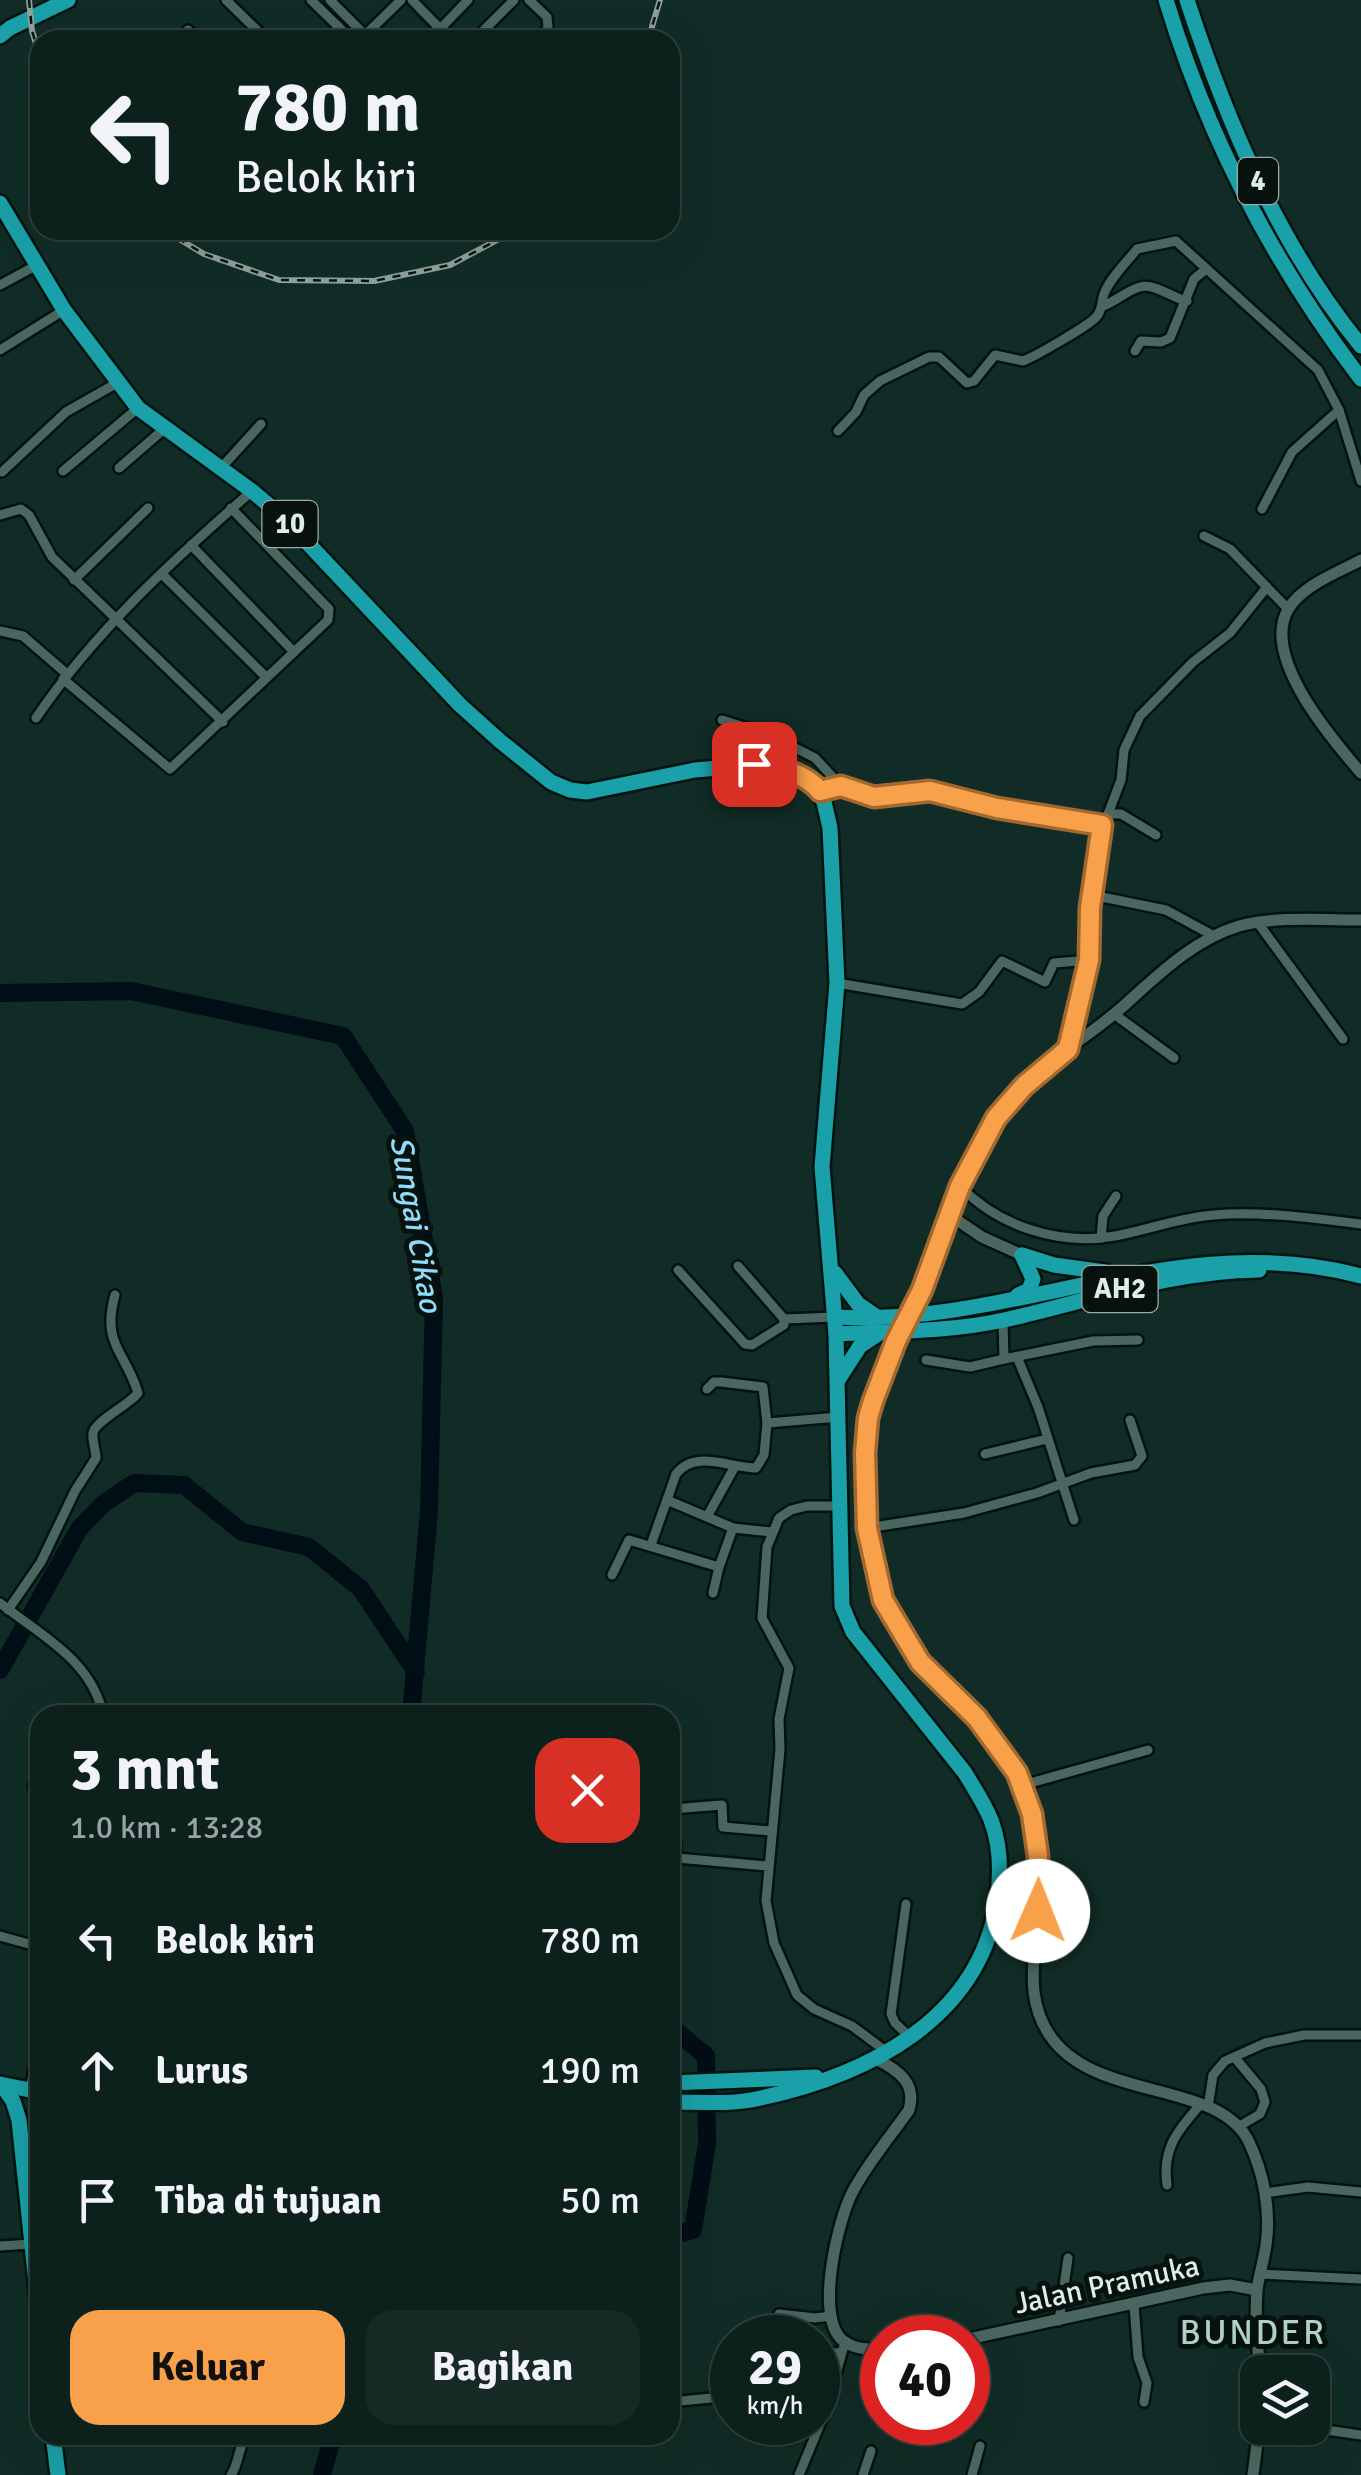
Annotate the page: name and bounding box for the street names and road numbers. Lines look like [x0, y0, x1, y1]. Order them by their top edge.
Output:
road number: 4 [1238, 158, 1278, 204]
road number: 10 [262, 501, 318, 547]
road number: AH2 [1082, 1266, 1158, 1312]
street label: Jalan Pramuka [1011, 2247, 1203, 2323]

